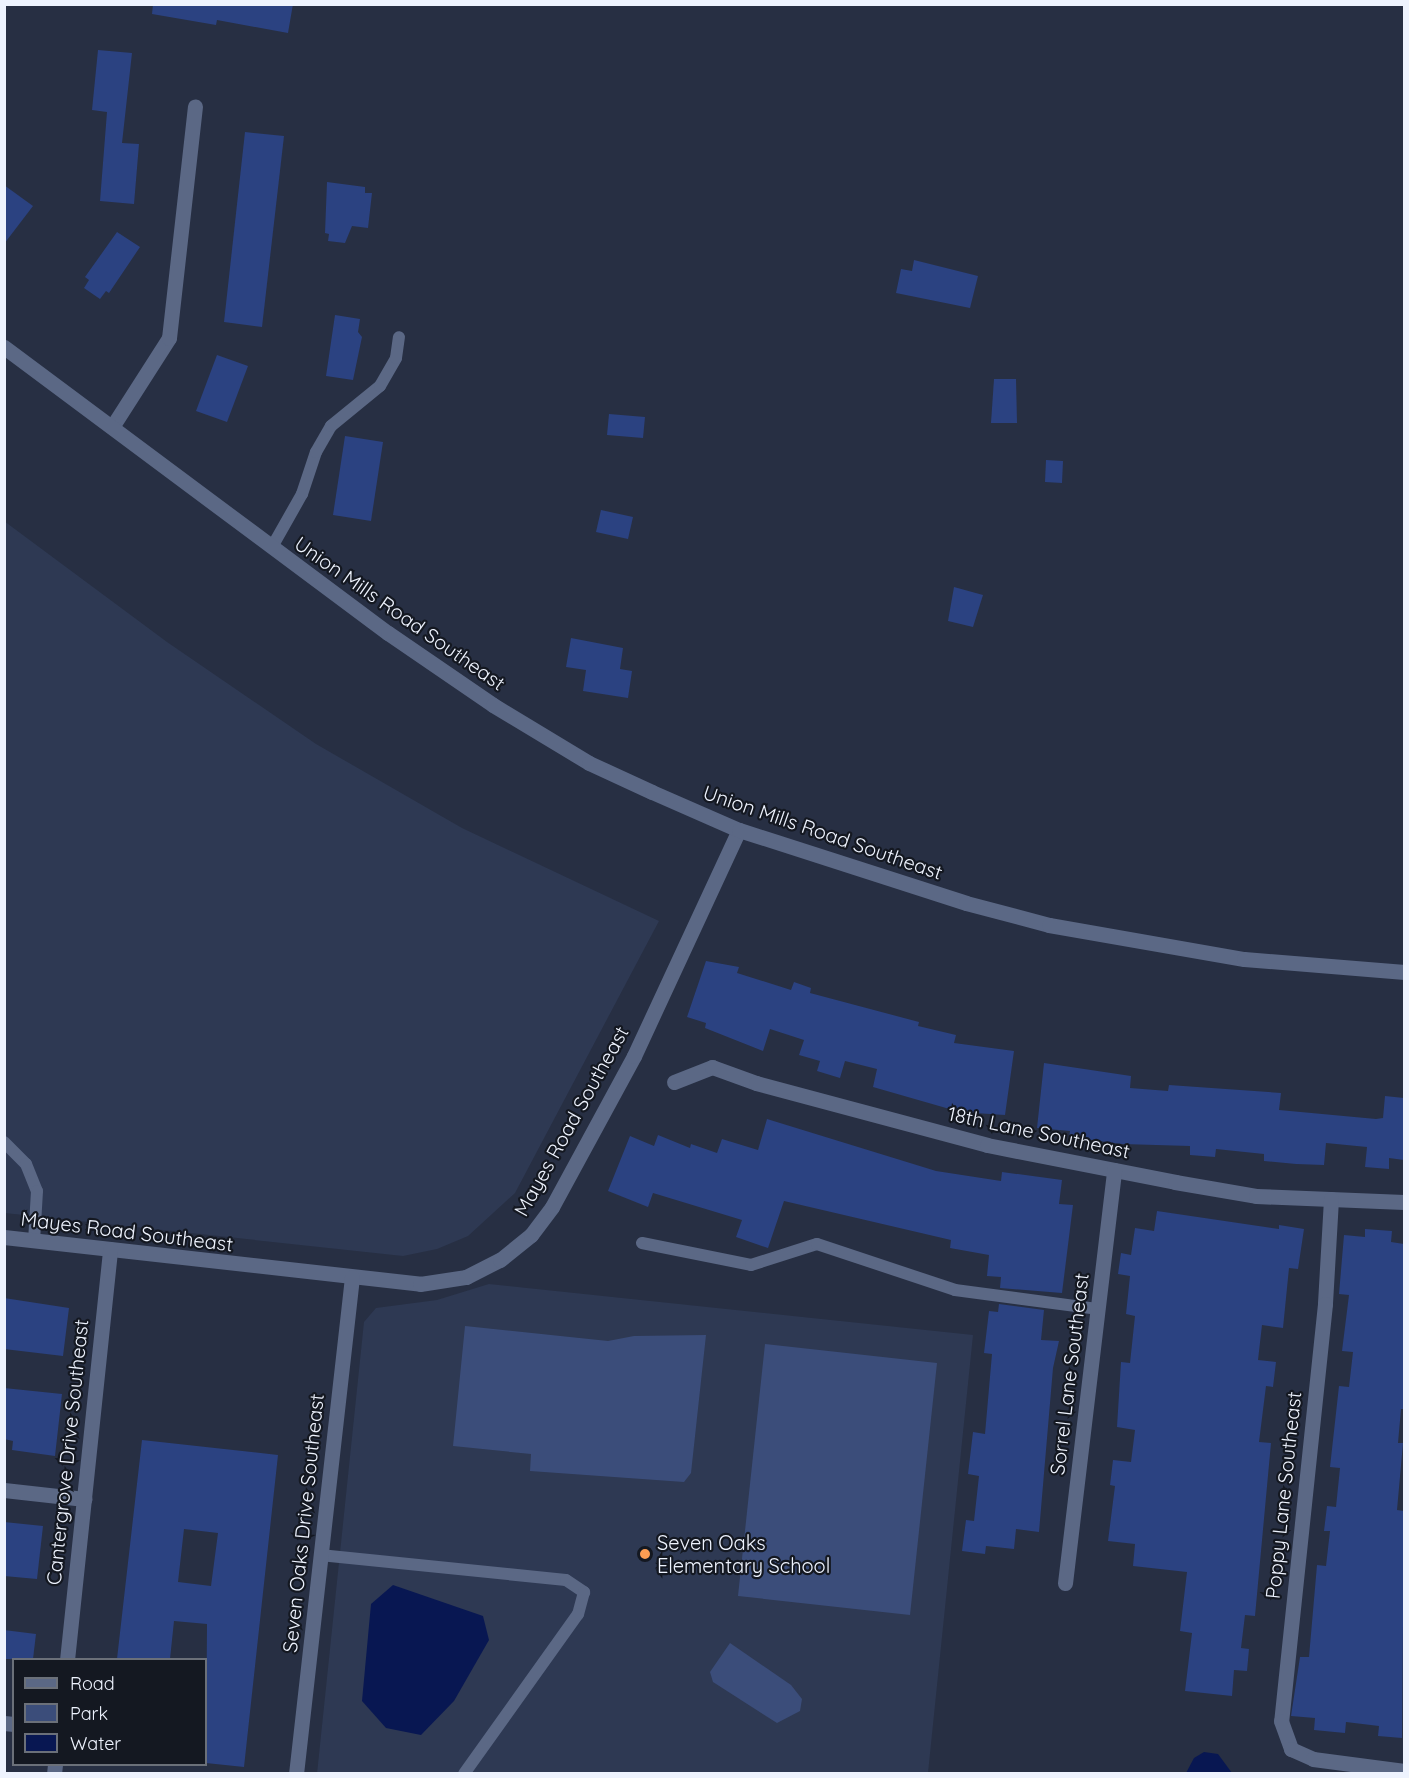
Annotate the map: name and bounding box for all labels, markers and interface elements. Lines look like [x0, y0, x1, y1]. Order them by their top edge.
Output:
street label: Union Mills Road Southeast [290, 531, 510, 695]
street label: Union Mills Road Southeast [700, 780, 946, 884]
street label: Mayes Road Southeast [509, 1022, 633, 1220]
street label: 18th Lane Southeast [946, 1101, 1132, 1163]
street label: Mayes Road Southeast [20, 1206, 234, 1256]
street label: Sorrel Lane Southeast [1045, 1272, 1093, 1476]
street label: Cantergrove Drive Southeast [41, 1318, 93, 1586]
street label: Poppy Lane Southeast [1260, 1390, 1306, 1600]
street label: Seven Oaks Drive Southeast [277, 1392, 329, 1654]
place label: Seven Oaks Elementary School [657, 1530, 830, 1577]
marker: Seven Oaks Elementary School [638, 1547, 652, 1561]
legend [12, 1658, 207, 1766]
text: Road [70, 1672, 115, 1695]
text: Park [70, 1702, 108, 1725]
text: Water [70, 1732, 121, 1755]

